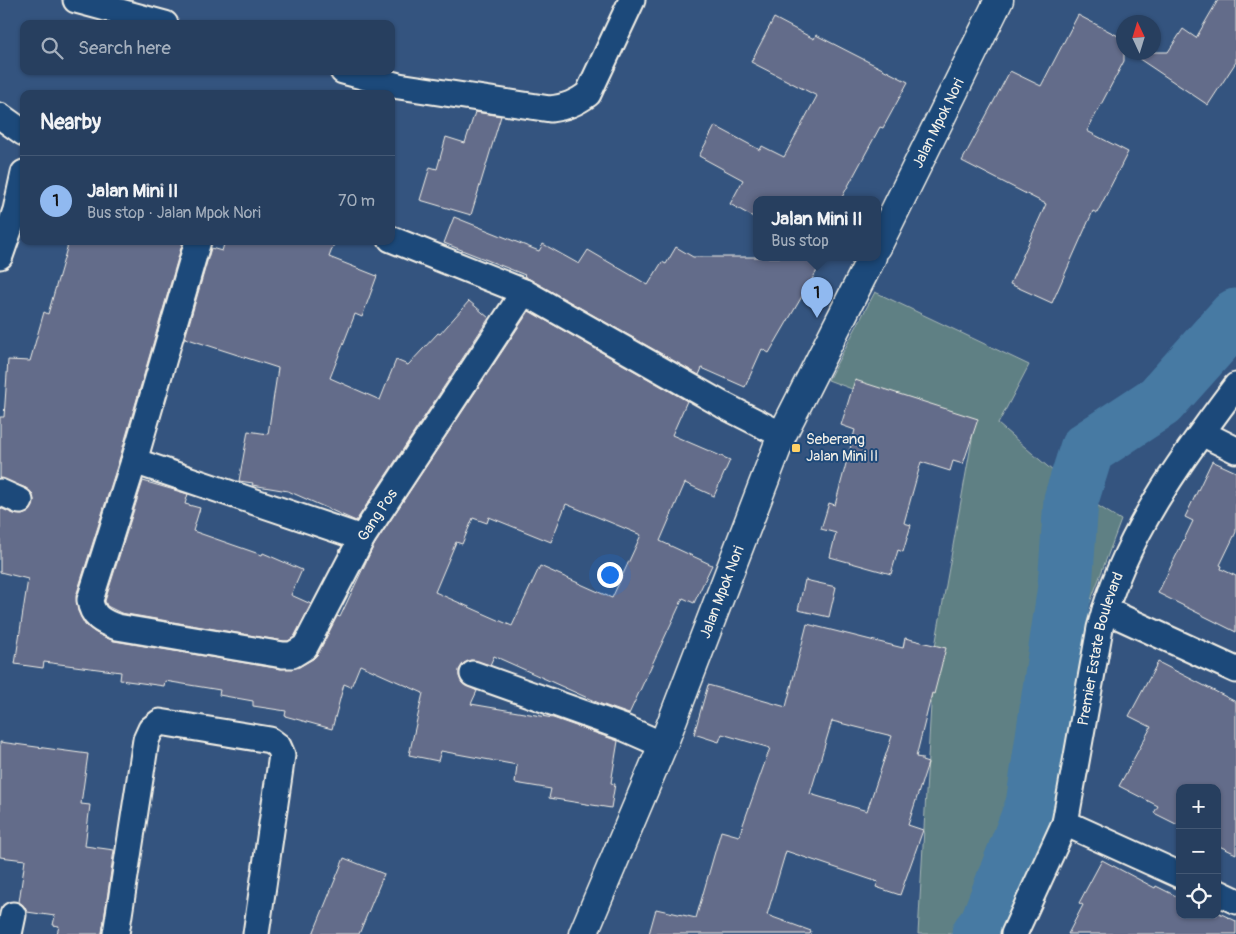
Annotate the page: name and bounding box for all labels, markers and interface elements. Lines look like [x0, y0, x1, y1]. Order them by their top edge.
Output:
north arrow [1116, 15, 1161, 60]
search box [20, 20, 395, 75]
icon: search [38, 34, 66, 62]
text: Search here [78, 36, 171, 60]
street label: Jalan Mpok Nori [908, 75, 969, 172]
text: Nearby [40, 109, 101, 136]
text: Jalan Mini II [87, 179, 178, 203]
text: 1 [53, 191, 59, 211]
text: 70 m [338, 191, 375, 211]
popup [753, 196, 881, 261]
text: Bus stop · Jalan Mpok Nori [87, 203, 261, 223]
text: Jalan Mini II [771, 207, 863, 231]
text: Bus stop [771, 231, 829, 251]
pin: 1 [801, 277, 833, 318]
place label: Seberang Jalan Mini II [806, 430, 878, 466]
marker: Seberang Jalan Mini II [790, 442, 802, 454]
street label: Gang Pos [354, 485, 402, 545]
street label: Jalan Mpok Nori [696, 543, 749, 641]
your location [597, 562, 623, 588]
street label: Premier Estate Boulevard [1074, 569, 1128, 727]
map controls [1176, 784, 1221, 919]
button: + [1176, 784, 1221, 829]
button: − [1176, 829, 1221, 874]
button: locate [1176, 874, 1221, 919]

